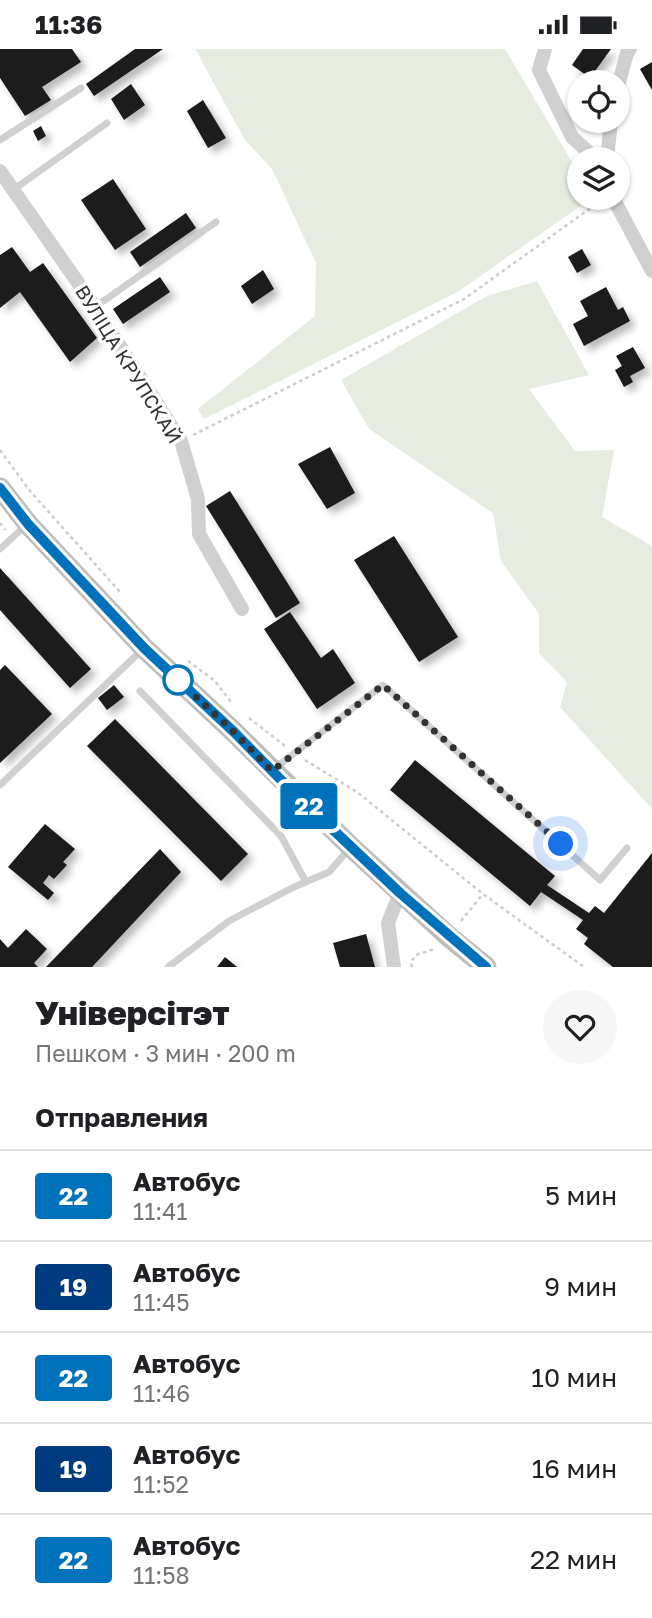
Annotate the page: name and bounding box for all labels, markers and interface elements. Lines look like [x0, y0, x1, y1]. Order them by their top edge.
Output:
text: 11:36 [35, 9, 102, 40]
map controls [567, 70, 630, 210]
button: locate [567, 70, 630, 133]
button: layers [567, 147, 630, 210]
street label: ВУЛІЦА КРУПСКАЙ [71, 281, 187, 447]
unlabelled marker [163, 665, 193, 695]
line badge: 22 [278, 783, 340, 829]
text: 22 [294, 791, 324, 820]
your location [543, 826, 578, 861]
button: heart [543, 990, 617, 1064]
text: Універсітэт [35, 993, 230, 1032]
text: Пешком · 3 мин · 200 m [35, 1039, 296, 1067]
text: Отправления [35, 1102, 208, 1133]
text: Автобус [133, 1166, 240, 1197]
text: 5 мин [545, 1180, 617, 1211]
text: 22 [59, 1181, 88, 1210]
text: 11:41 [133, 1197, 187, 1225]
text: Автобус [133, 1257, 240, 1288]
text: 9 мин [544, 1271, 617, 1302]
text: 19 [60, 1272, 87, 1301]
text: 11:45 [133, 1288, 190, 1316]
text: Автобус [133, 1348, 240, 1379]
text: 10 мин [531, 1362, 617, 1393]
text: 22 [59, 1363, 88, 1392]
text: 11:46 [133, 1379, 190, 1407]
text: Автобус [133, 1439, 240, 1470]
text: 16 мин [532, 1453, 617, 1484]
text: 19 [60, 1454, 87, 1483]
text: 11:52 [133, 1470, 189, 1498]
text: Автобус [133, 1530, 240, 1561]
text: 22 мин [530, 1544, 617, 1575]
text: 22 [59, 1545, 88, 1574]
text: 11:58 [133, 1561, 190, 1589]

